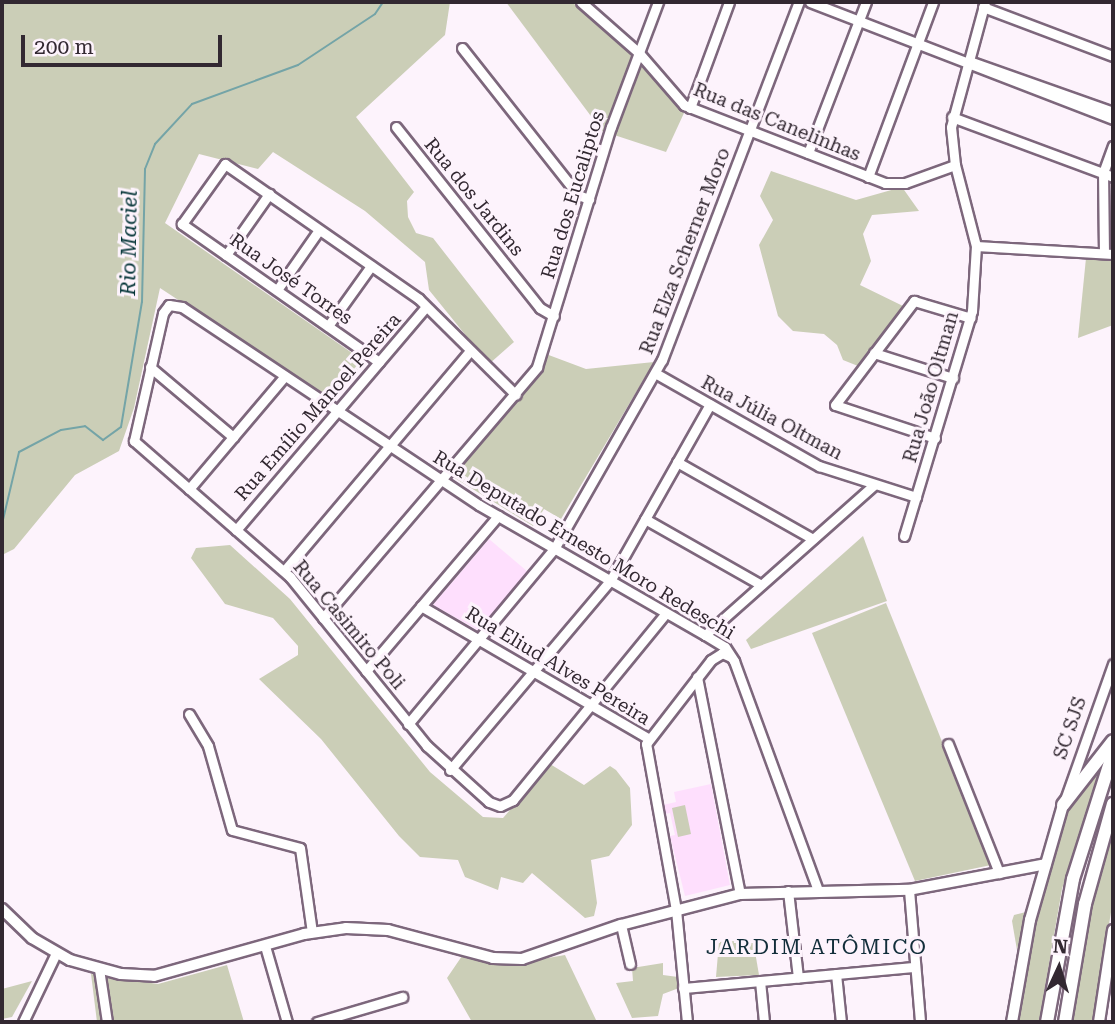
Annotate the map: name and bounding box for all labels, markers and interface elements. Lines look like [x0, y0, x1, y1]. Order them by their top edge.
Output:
scale bar [24, 21, 226, 65]
text: 200 m [34, 35, 94, 59]
street label: Rua das Canelinhas [690, 78, 864, 166]
street label: Rua dos Eucaliptos [537, 108, 609, 282]
street label: Rua dos Jardins [419, 133, 529, 261]
street label: Rua Elza Scherner Moro [635, 145, 735, 357]
water label: Rio Maciel [115, 190, 143, 296]
street label: Rua José Torres [225, 228, 357, 330]
street label: Rua Emílio Manoel Pereira [230, 309, 406, 505]
street label: Rua João Oltman [899, 309, 963, 465]
street label: Rua Júlia Oltman [697, 371, 847, 465]
street label: Rua Deputado Ernesto Moro Redeschi [429, 446, 739, 644]
street label: Rua Casimiro Poli [288, 556, 410, 694]
street label: Rua Eliud Alves Pereira [462, 602, 654, 730]
street label: SC SJS [1049, 694, 1091, 762]
north arrow [1024, 933, 1094, 1003]
district label: JARDIM ATÔMICO [708, 934, 926, 960]
text: N [1052, 935, 1069, 959]

